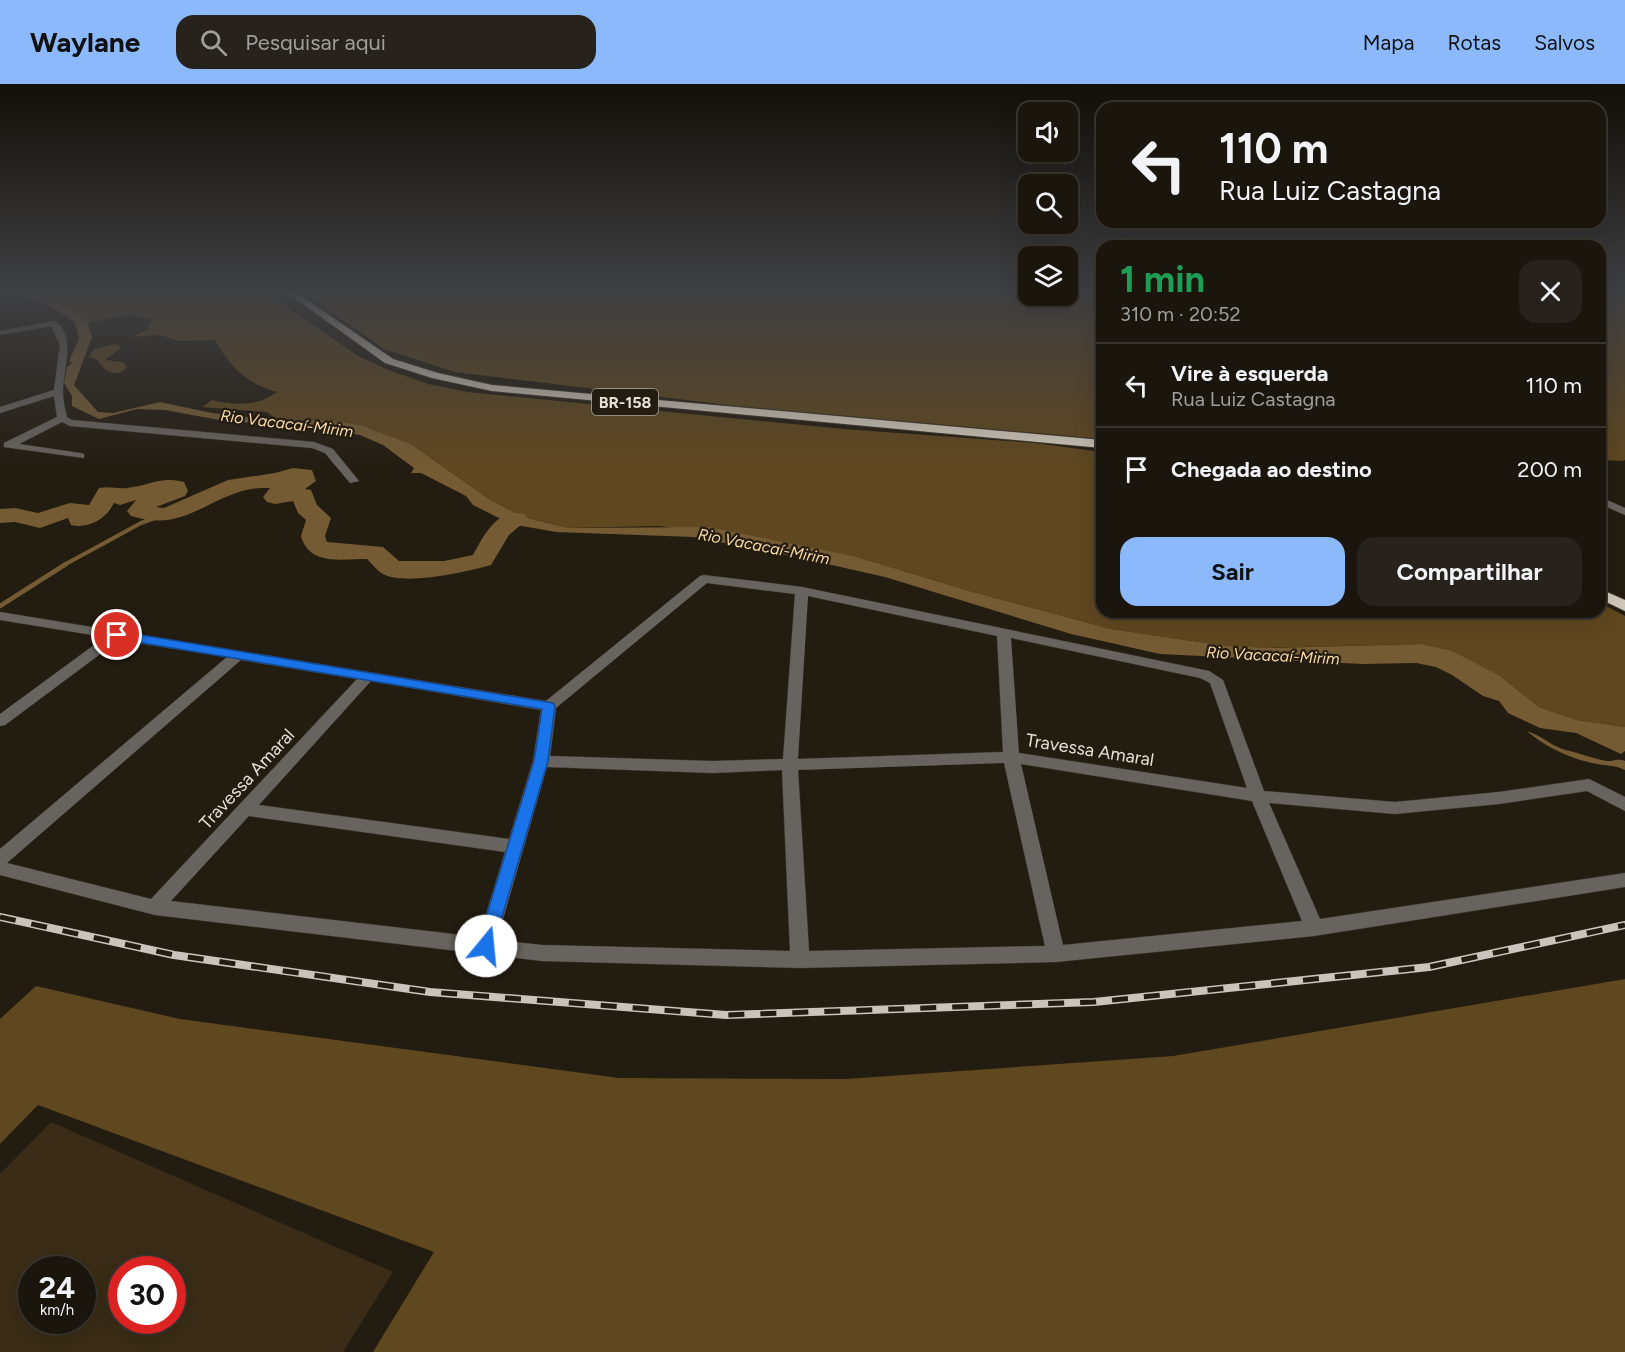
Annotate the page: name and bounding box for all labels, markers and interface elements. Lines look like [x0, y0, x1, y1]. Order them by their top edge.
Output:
search box [176, 15, 596, 69]
text: Waylane [30, 25, 140, 59]
icon: search [197, 26, 230, 59]
text: Pesquisar aqui [245, 29, 386, 56]
text: Mapa [1363, 30, 1414, 55]
text: Rotas [1447, 30, 1501, 55]
text: Salvos [1534, 30, 1595, 55]
map controls [1018, 102, 1078, 306]
button: sound [1018, 102, 1078, 162]
text: 110 m [1219, 123, 1328, 174]
icon: left [1120, 126, 1198, 204]
button: search [1018, 174, 1078, 234]
text: Rua Luiz Castagna [1219, 174, 1441, 207]
button: layers [1018, 246, 1078, 306]
text: 1 min [1120, 258, 1205, 301]
button: close [1519, 260, 1582, 323]
text: 310 m · 20:52 [1120, 302, 1241, 326]
text: Vire à esquerda [1171, 360, 1329, 387]
icon: left [1120, 369, 1153, 402]
text: 110 m [1526, 372, 1582, 399]
text: Rua Luiz Castagna [1171, 387, 1336, 411]
road number: BR-158 [592, 389, 658, 415]
water label: Rio Vacacaí-Mirim [220, 406, 355, 441]
icon: arrive [1120, 453, 1153, 486]
text: Chegada ao destino [1171, 456, 1372, 483]
text: 200 m [1517, 456, 1582, 483]
water label: Rio Vacacaí-Mirim [697, 524, 832, 569]
button: Sair [1120, 537, 1345, 606]
button: Compartilhar [1357, 537, 1582, 606]
pin [91, 609, 142, 660]
icon: arrive [100, 618, 133, 651]
water label: Rio Vacacaí-Mirim [1206, 643, 1340, 668]
street label: Travessa Amaral [195, 724, 299, 834]
street label: Travessa Amaral [1024, 729, 1156, 771]
position arrow [454, 914, 518, 978]
speed limit sign: 30 [108, 1256, 186, 1334]
text: 24 [39, 1269, 75, 1306]
text: km/h [40, 1301, 74, 1319]

